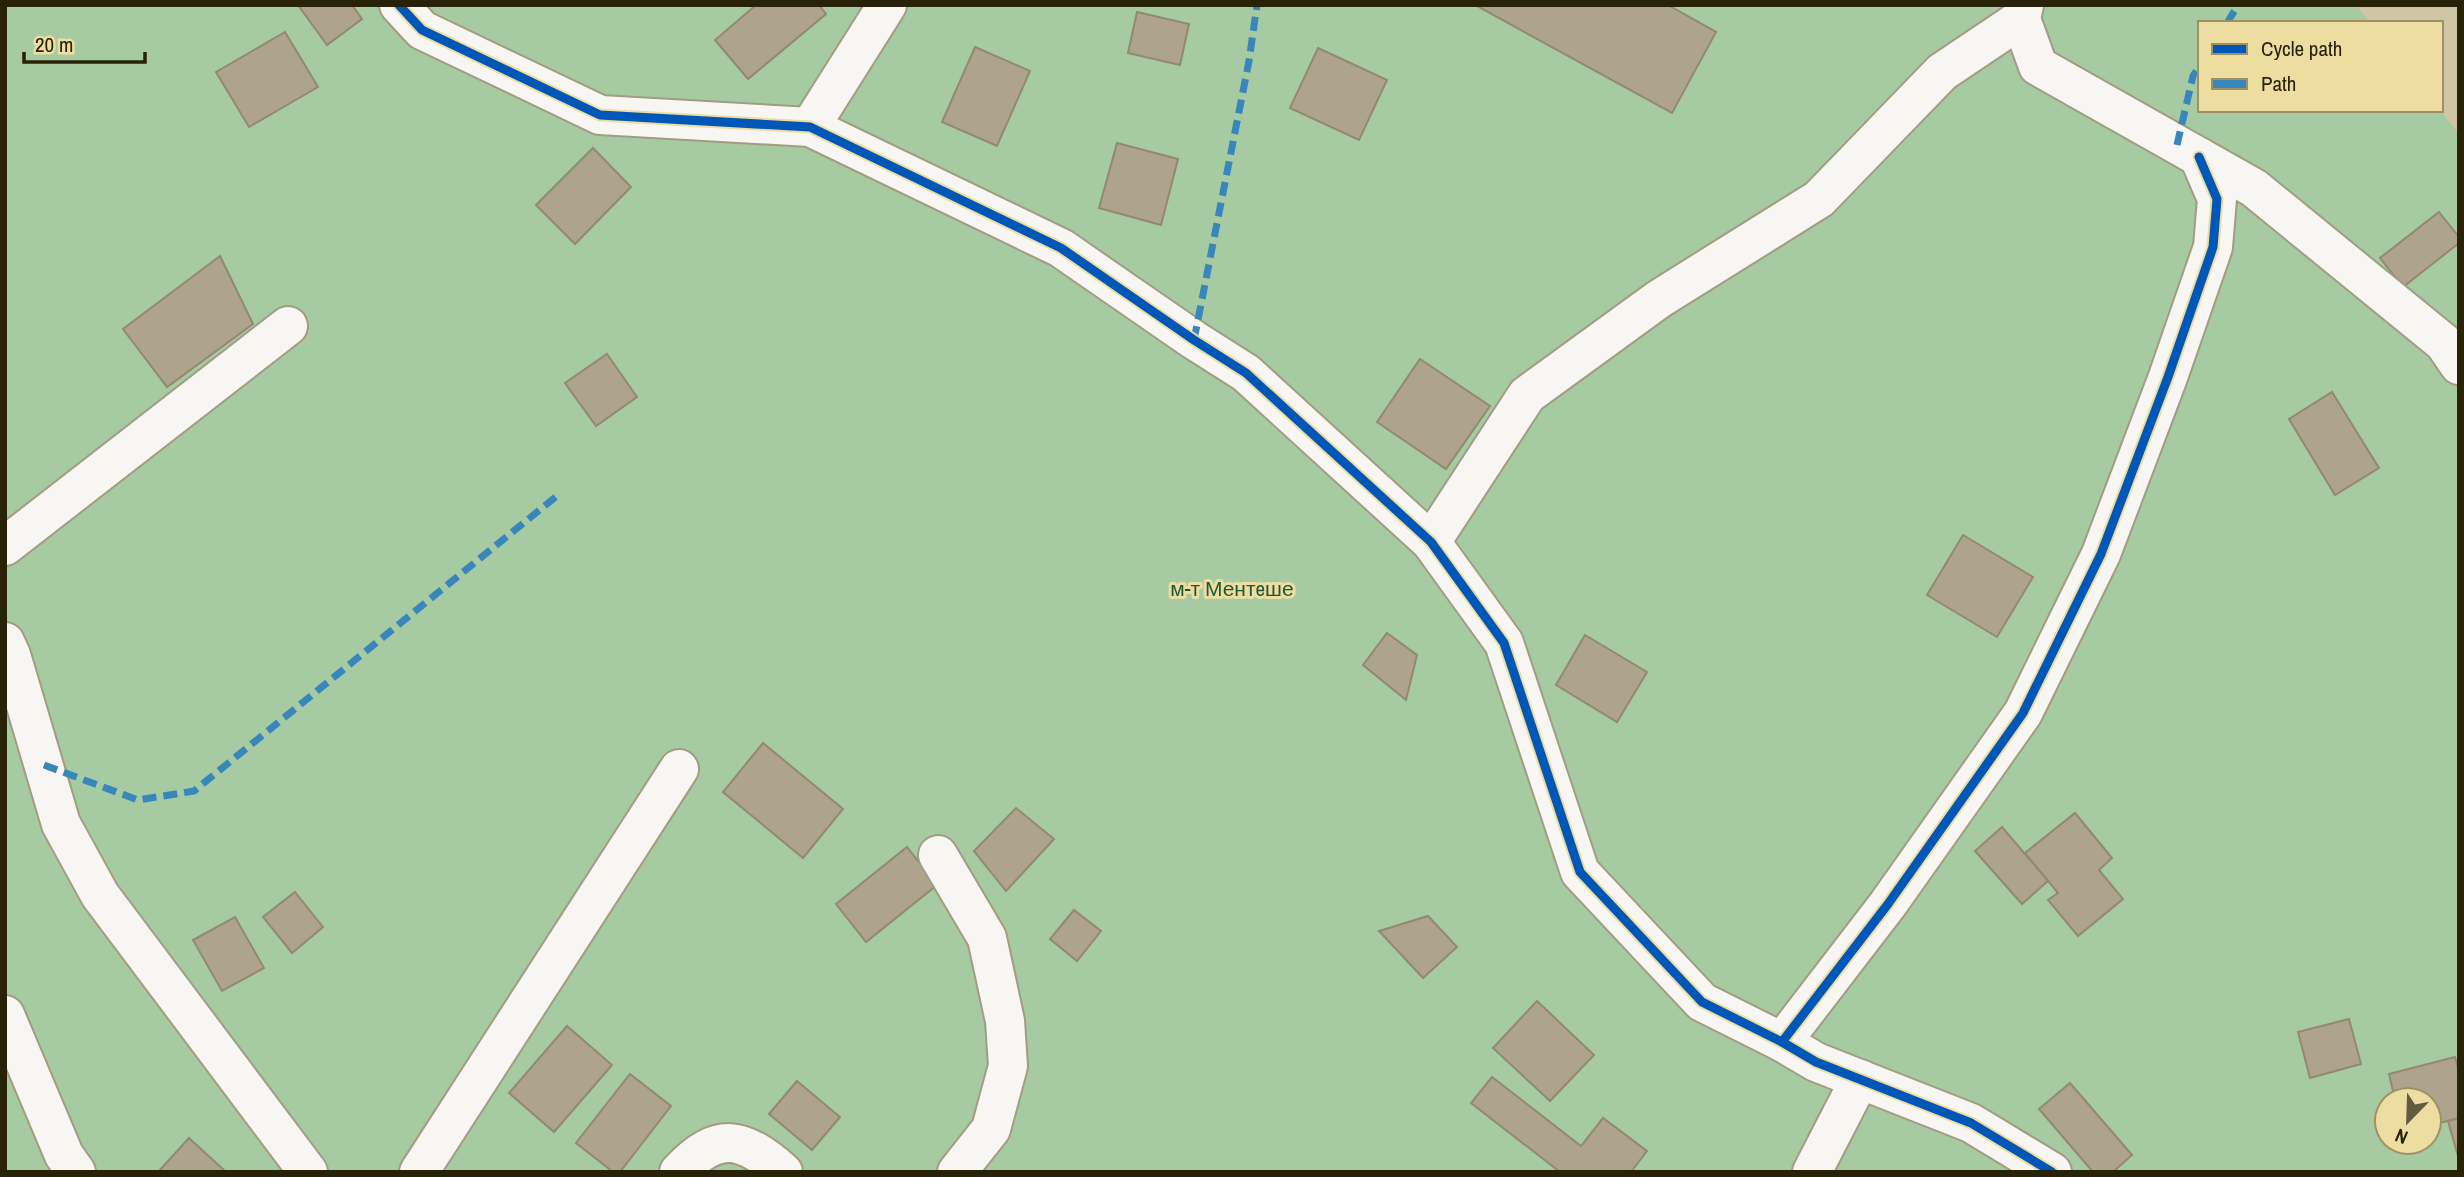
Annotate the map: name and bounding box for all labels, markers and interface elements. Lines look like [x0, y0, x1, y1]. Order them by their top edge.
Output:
scale bar [24, 21, 145, 65]
legend [2198, 21, 2443, 112]
text: 20 m [35, 30, 73, 59]
text: Cycle path [2261, 34, 2342, 63]
text: Path [2261, 69, 2296, 98]
park label: м-т Ментeше [1170, 574, 1294, 603]
north arrow [2373, 1086, 2443, 1156]
text: N [2391, 1122, 2412, 1151]

